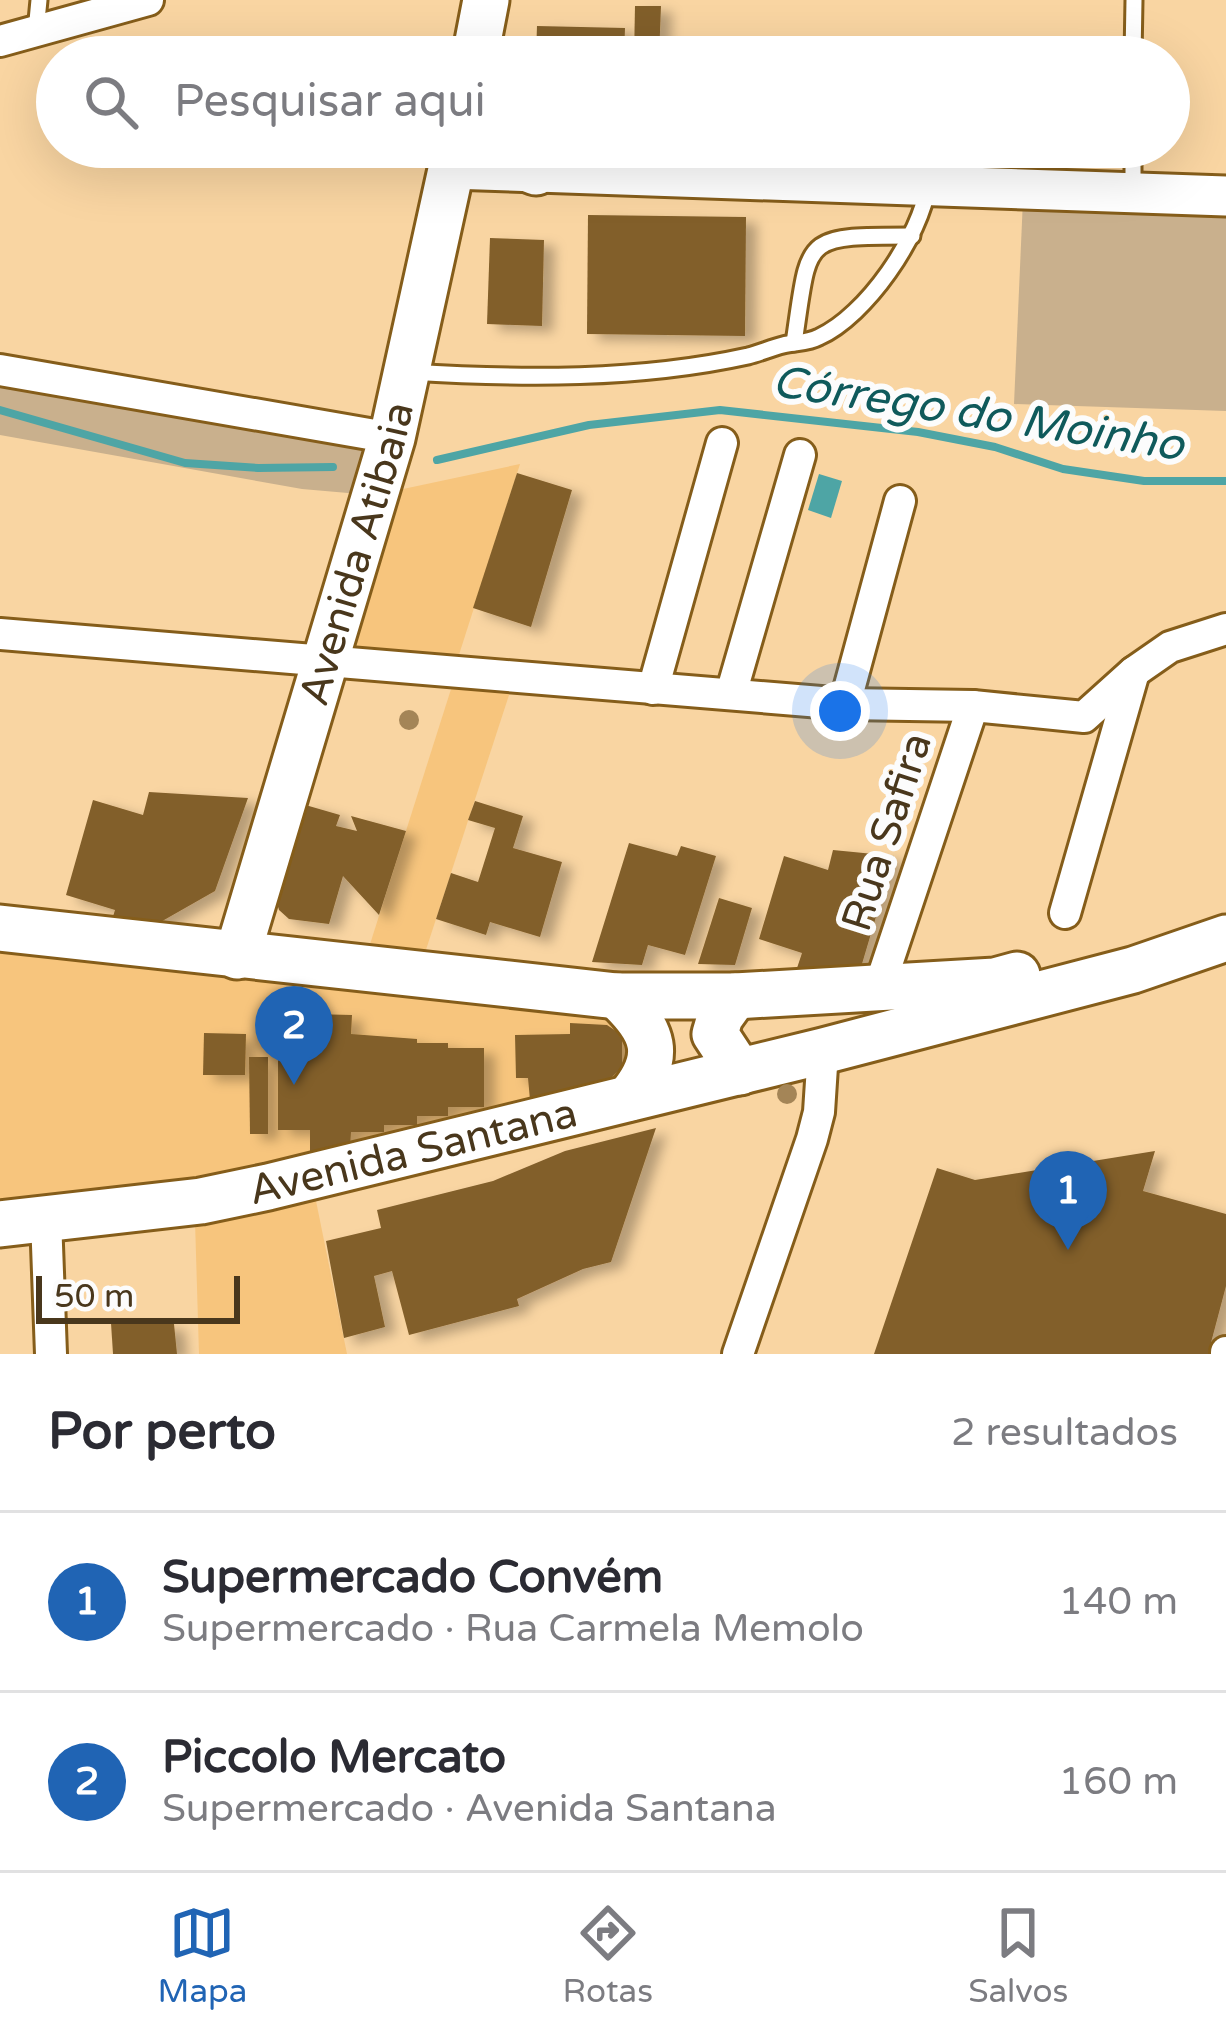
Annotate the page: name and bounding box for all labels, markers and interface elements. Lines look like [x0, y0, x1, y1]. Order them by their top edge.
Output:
search box [36, 36, 1190, 168]
icon: search [78, 69, 144, 135]
text: Pesquisar aqui [174, 75, 486, 129]
water label: Córrego do Moinho [768, 355, 1189, 473]
street label: Avenida Atibaia [288, 397, 425, 711]
your location [810, 681, 870, 741]
street label: Rua Safira [831, 726, 943, 938]
pin: 2 [255, 986, 333, 1085]
street label: Avenida Santana [244, 1087, 582, 1216]
pin: 1 [1029, 1151, 1107, 1250]
scale bar [36, 1270, 240, 1323]
text: 50 m [54, 1277, 134, 1316]
text: Por perto [48, 1401, 276, 1463]
text: 2 resultados [951, 1409, 1178, 1456]
text: Supermercado Convém [162, 1551, 663, 1605]
text: 1 [75, 1578, 99, 1625]
text: 140 m [1059, 1578, 1178, 1625]
text: Supermercado · Rua Carmela Memolo [162, 1605, 864, 1652]
text: Piccolo Mercato [162, 1731, 506, 1785]
text: 2 [75, 1758, 99, 1805]
text: 160 m [1059, 1758, 1178, 1805]
text: Supermercado · Avenida Santana [162, 1785, 777, 1832]
tab: Mapa [158, 1900, 247, 2011]
tab: Rotas [563, 1900, 653, 2011]
tab: Salvos [968, 1900, 1068, 2011]

